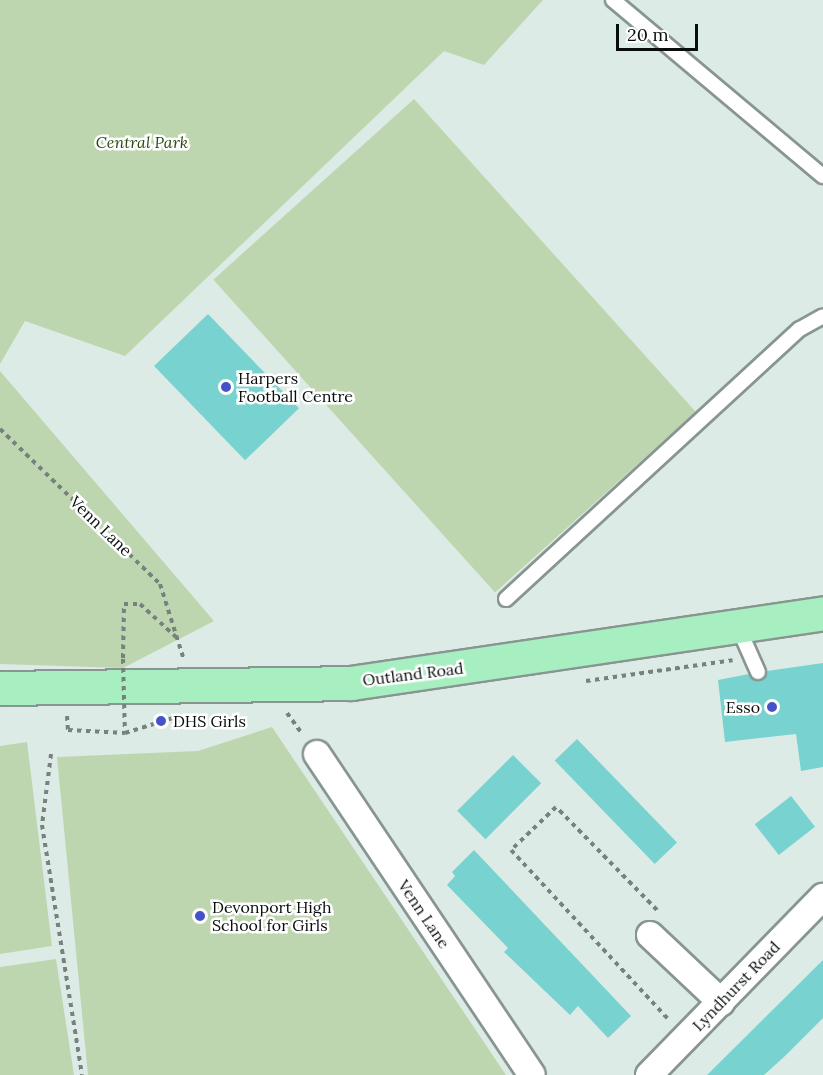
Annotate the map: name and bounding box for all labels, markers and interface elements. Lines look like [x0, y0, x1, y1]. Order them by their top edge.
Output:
scale bar [619, 12, 702, 50]
text: 20 m [627, 23, 669, 46]
park label: Central Park [96, 132, 188, 152]
place label: Harpers Football Centre [238, 368, 353, 406]
marker: Harpers Football Centre [219, 380, 233, 394]
street label: Venn Lane [66, 492, 136, 560]
street label: Outland Road [361, 658, 465, 690]
place label: Esso [726, 697, 760, 717]
marker: Esso [765, 700, 779, 714]
place label: DHS Girls [173, 711, 246, 731]
marker: DHS Girls [154, 714, 168, 728]
street label: Venn Lane [394, 876, 454, 952]
place label: Devonport High School for Girls [212, 897, 332, 935]
marker: Devonport High School for Girls [193, 909, 207, 923]
street label: Lyndhurst Road [688, 937, 784, 1035]

